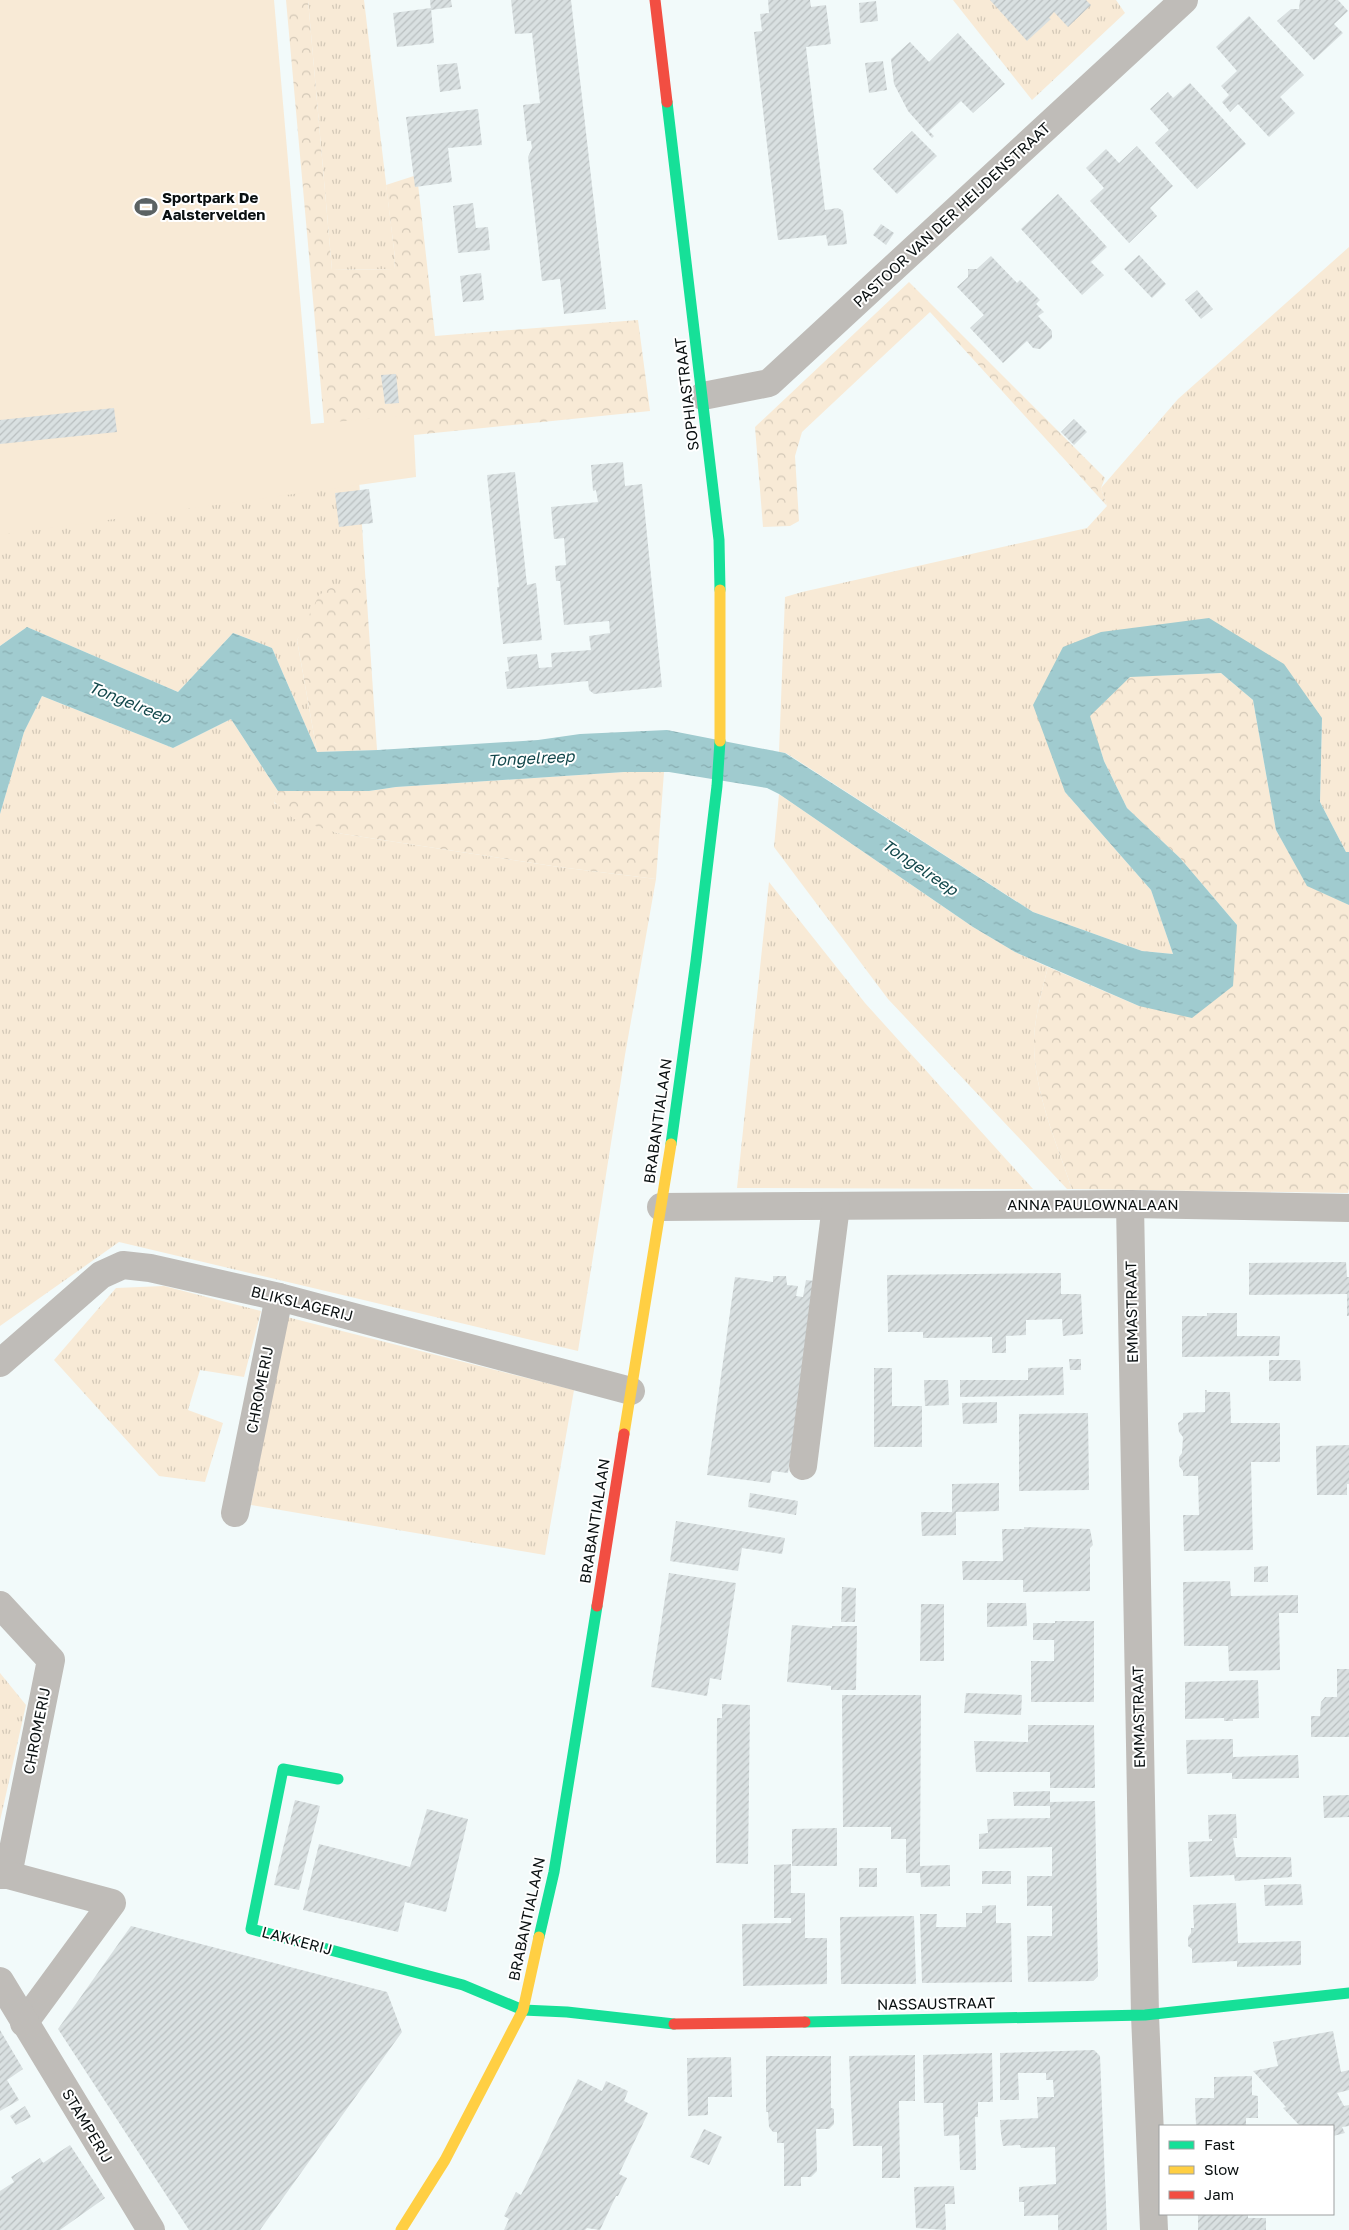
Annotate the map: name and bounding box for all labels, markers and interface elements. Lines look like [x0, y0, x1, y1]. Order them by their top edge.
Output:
street label: PASTOOR VAN DER HEIJDENSTRAAT [849, 118, 1054, 310]
place label: Sportpark De Aalstervelden [162, 188, 265, 223]
sports icon: Sportpark De Aalstervelden [133, 194, 159, 220]
street label: SOPHIASTRAAT [670, 336, 702, 452]
water label: Tongelreep [86, 677, 175, 728]
water label: Tongelreep [487, 746, 576, 770]
water label: Tongelreep [878, 834, 962, 900]
street label: BRABANTIALAAN [639, 1057, 675, 1185]
street label: ANNA PAULOWNALAAN [1007, 1195, 1179, 1213]
street label: EMMASTRAAT [1121, 1261, 1141, 1363]
street label: BLIKSLAGERIJ [249, 1282, 355, 1324]
street label: CHROMERIJ [242, 1345, 276, 1435]
street label: BRABANTIALAAN [575, 1457, 613, 1585]
street label: EMMASTRAAT [1128, 1666, 1148, 1768]
street label: CHROMERIJ [19, 1686, 53, 1776]
street label: BRABANTIALAAN [504, 1855, 548, 1982]
street label: LAKKERIJ [260, 1922, 334, 1958]
street label: NASSAUSTRAAT [877, 1993, 995, 2013]
street label: STAMPERIJ [59, 2085, 117, 2166]
legend [1159, 2125, 1334, 2215]
text: Fast [1204, 2135, 1235, 2153]
text: Slow [1204, 2160, 1239, 2178]
text: Jam [1204, 2185, 1234, 2203]

